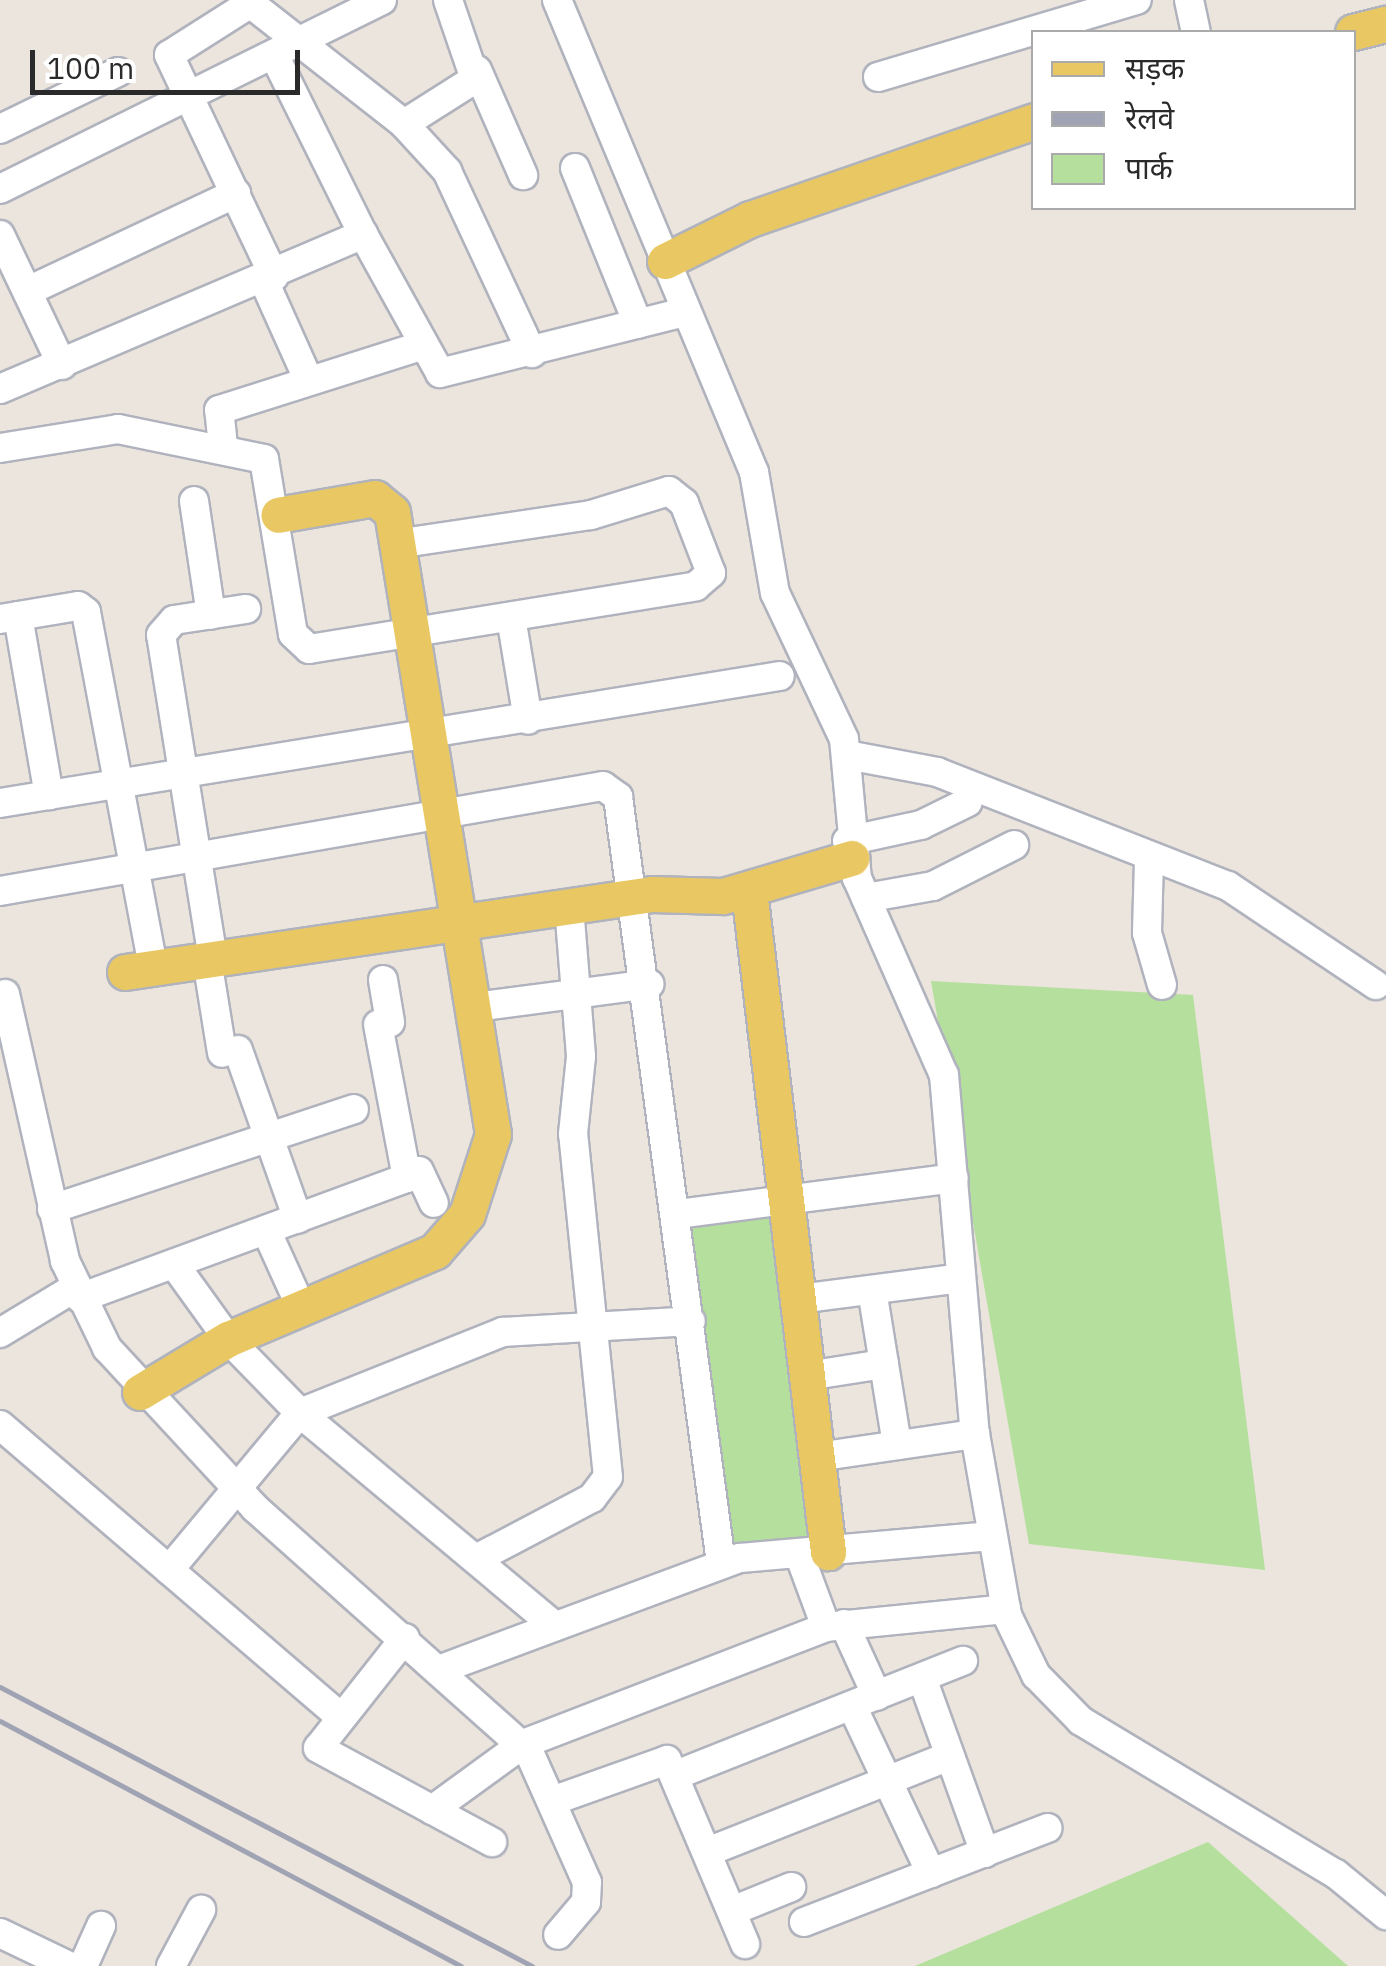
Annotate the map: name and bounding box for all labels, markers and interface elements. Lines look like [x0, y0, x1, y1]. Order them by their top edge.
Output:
scale bar [35, 30, 305, 92]
legend [1031, 30, 1356, 210]
text: 100 m [47, 48, 134, 87]
text: सड़क [1125, 48, 1184, 87]
text: रेलवे [1125, 98, 1174, 137]
text: पार्क [1125, 148, 1173, 187]

